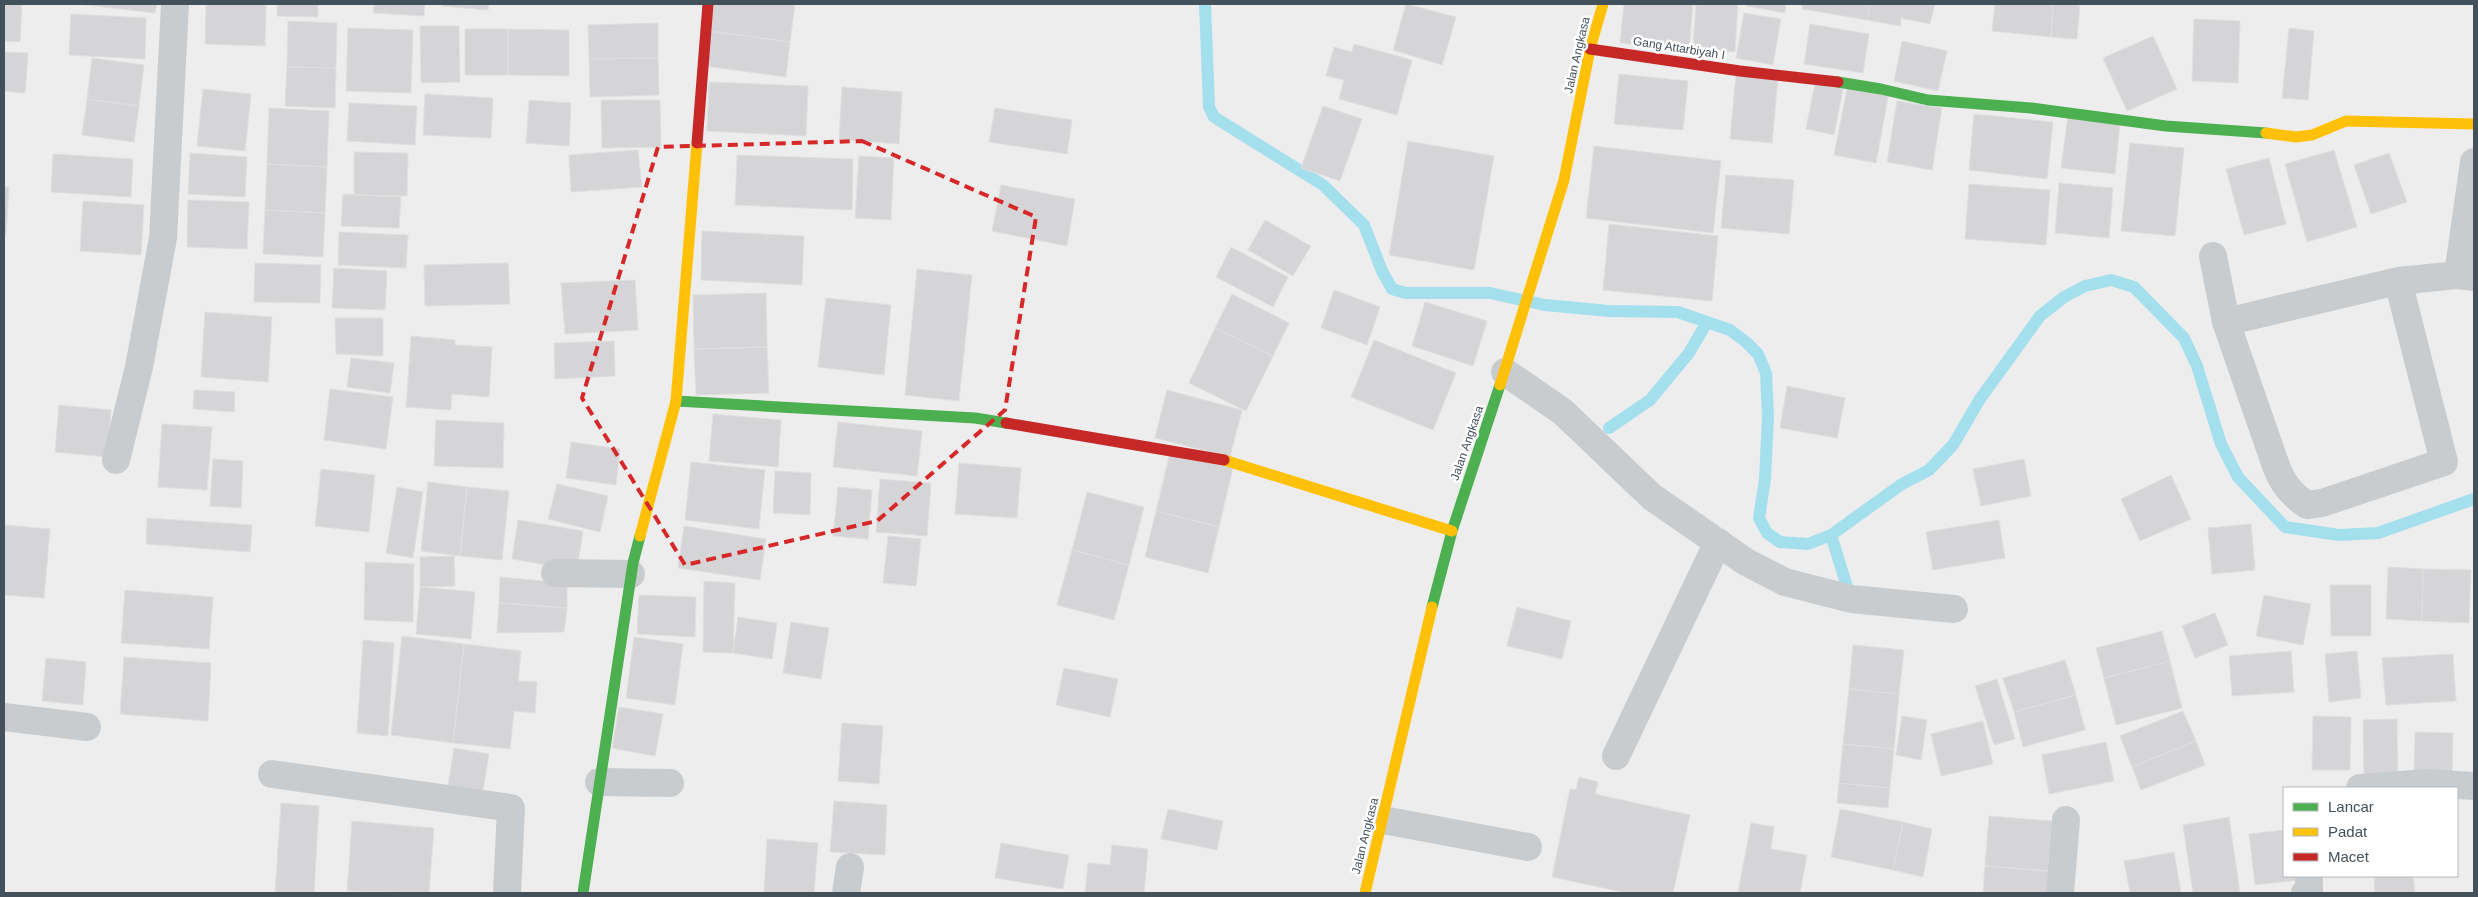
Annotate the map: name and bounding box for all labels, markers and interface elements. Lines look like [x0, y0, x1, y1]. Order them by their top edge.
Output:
street label: Jalan Angkasa [1561, 15, 1593, 95]
street label: Gang Attarbiyah I [1632, 34, 1726, 62]
street label: Jalan Angkasa [1448, 404, 1486, 482]
legend [2283, 787, 2458, 877]
street label: Jalan Angkasa [1349, 796, 1381, 876]
text: Lancar [2328, 798, 2374, 815]
text: Padat [2328, 823, 2368, 840]
text: Macet [2328, 848, 2370, 865]

